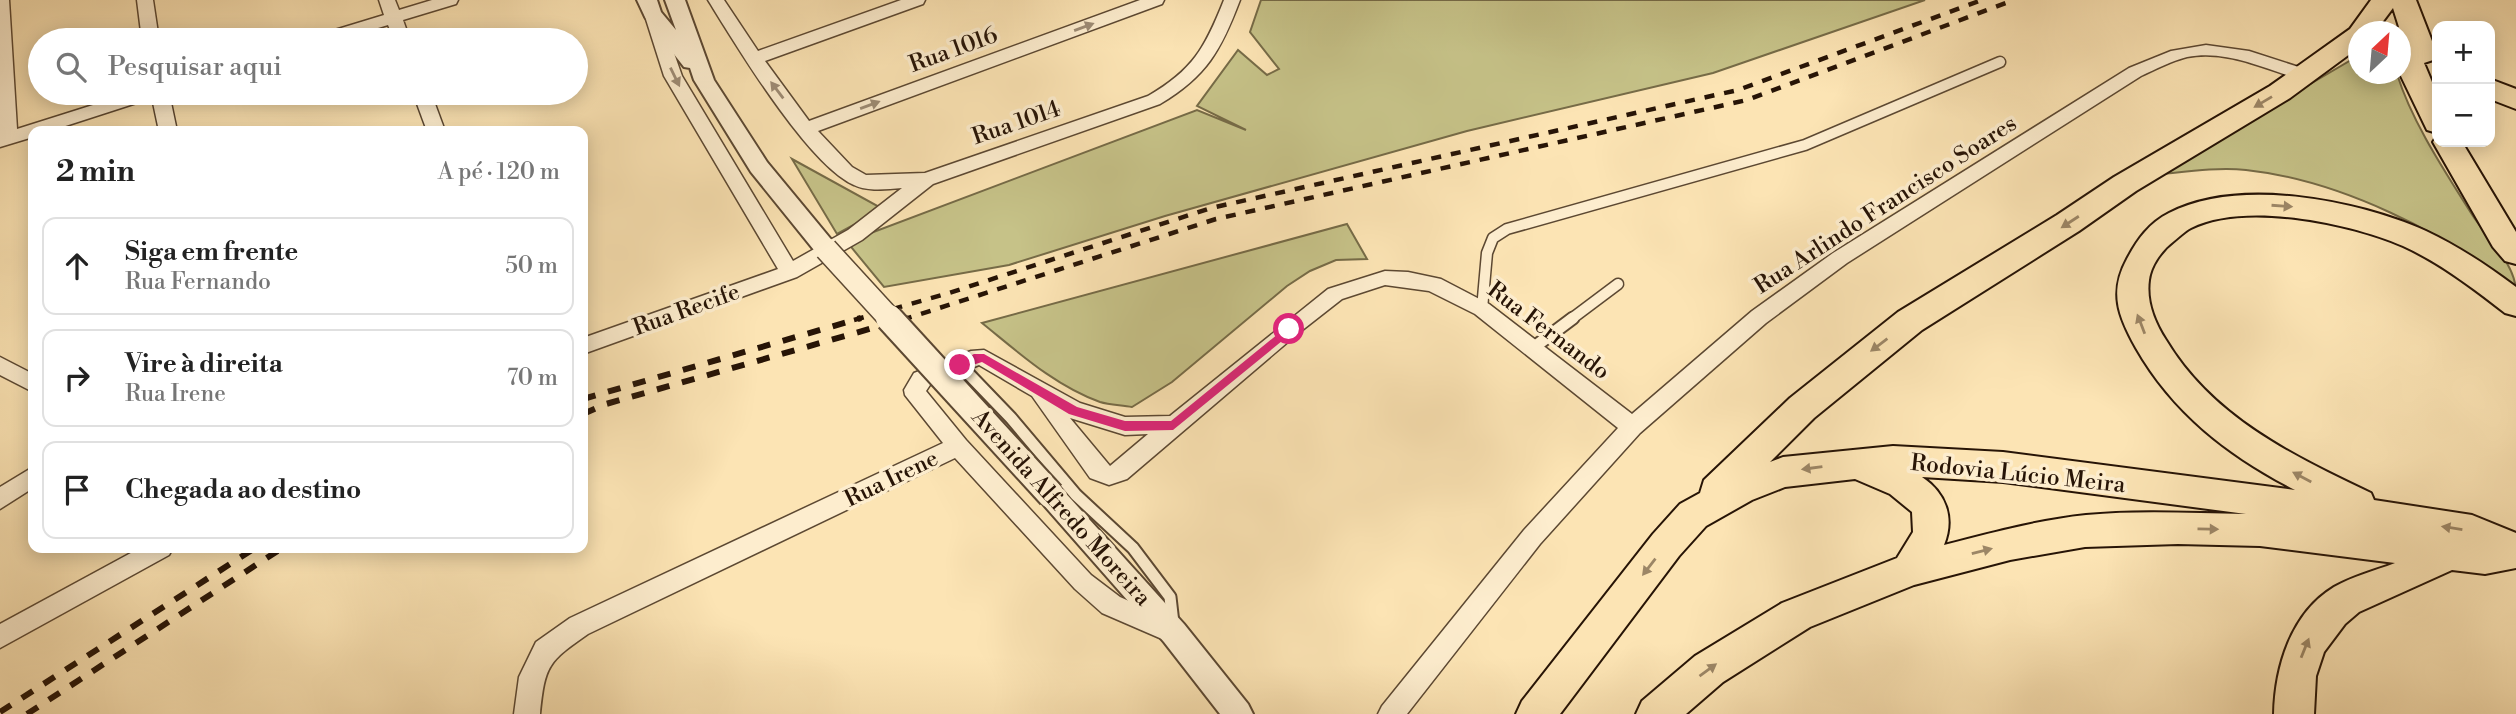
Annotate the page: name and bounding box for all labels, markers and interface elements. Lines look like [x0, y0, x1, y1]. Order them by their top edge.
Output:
street label: Rua 1016 [905, 21, 1001, 79]
one-way arrow [1073, 21, 1094, 32]
north arrow [2348, 21, 2411, 84]
map controls [2432, 21, 2495, 147]
button: + [2432, 21, 2495, 84]
search box [28, 28, 588, 105]
icon: search [52, 48, 90, 86]
text: Pesquisar aqui [108, 51, 282, 83]
one-way arrow [669, 67, 680, 87]
one-way arrow [770, 80, 784, 99]
button: − [2432, 84, 2495, 147]
street label: Rua 1014 [968, 95, 1064, 151]
one-way arrow [2254, 96, 2273, 109]
one-way arrow [860, 100, 881, 111]
street label: Rua Arlindo Francisco Soares [1749, 109, 2022, 300]
text: 2 min [56, 153, 135, 191]
text: A pé · 120 m [438, 158, 560, 186]
one-way arrow [2271, 201, 2293, 212]
one-way arrow [2060, 215, 2079, 228]
text: Siga em frente [125, 236, 298, 268]
icon: ahead [58, 247, 96, 285]
text: 50 m [505, 252, 558, 280]
text: Rua Fernando [125, 268, 271, 296]
street label: Rua Fernando [1482, 276, 1615, 386]
street label: Rua Recife [629, 278, 743, 342]
route start [1273, 313, 1304, 344]
one-way arrow [2135, 313, 2146, 334]
one-way arrow [1870, 338, 1888, 352]
text: Vire à direita [125, 348, 283, 380]
route end [944, 349, 975, 380]
icon: right [58, 359, 96, 397]
text: 70 m [507, 364, 558, 392]
text: Rua Irene [125, 380, 226, 408]
street label: Avenida Alfredo Moreira [965, 403, 1157, 612]
street label: Rua Irene [840, 444, 943, 514]
street label: Rodovia Lúcio Meira [1909, 449, 2127, 499]
one-way arrow [1801, 462, 1823, 473]
icon: arrive [58, 471, 96, 509]
one-way arrow [2292, 471, 2312, 483]
text: Chegada ao destino [125, 474, 361, 506]
one-way arrow [2441, 522, 2463, 533]
one-way arrow [2197, 523, 2219, 535]
one-way arrow [1971, 545, 1993, 556]
one-way arrow [1642, 558, 1656, 576]
one-way arrow [2300, 637, 2311, 658]
one-way arrow [1699, 663, 1717, 678]

